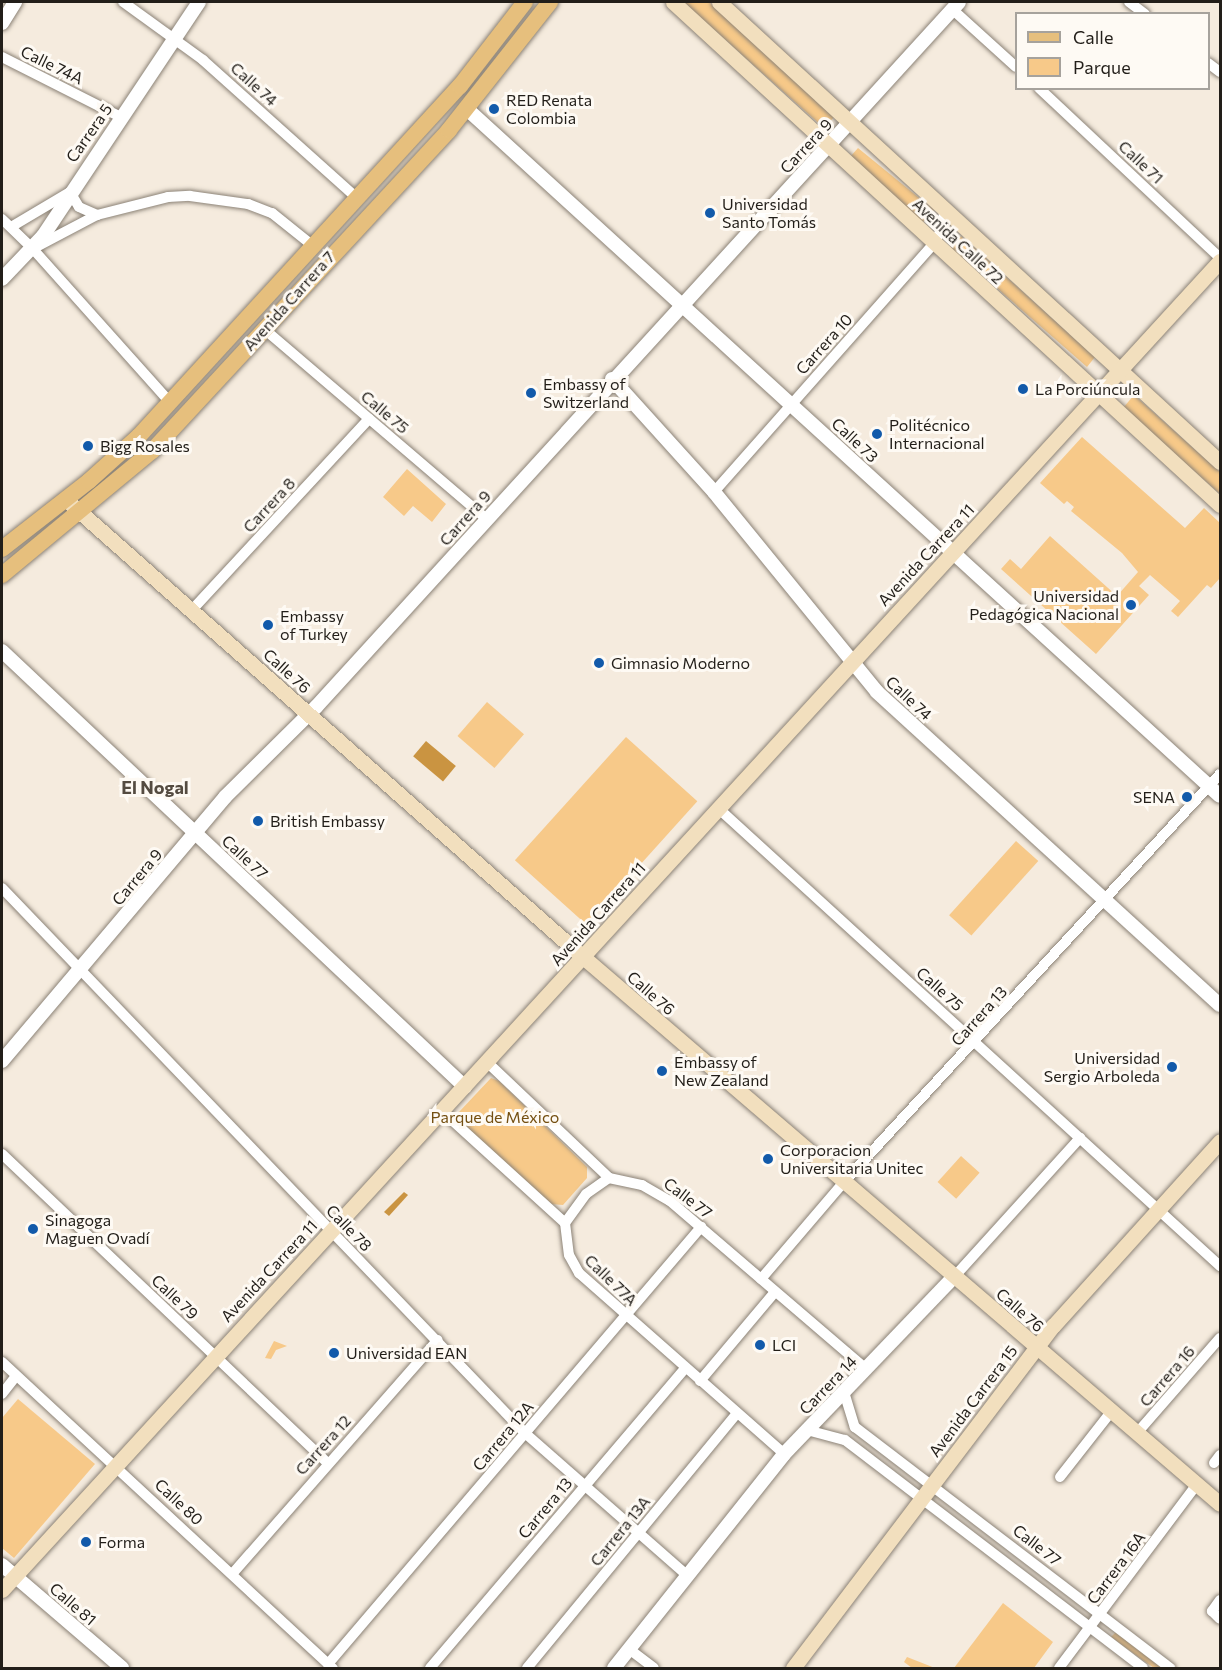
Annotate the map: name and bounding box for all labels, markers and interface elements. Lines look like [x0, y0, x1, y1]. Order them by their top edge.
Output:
legend [1015, 12, 1210, 90]
text: Calle [1073, 26, 1113, 48]
street label: Calle 74A [18, 42, 86, 88]
text: Parque [1073, 56, 1131, 78]
street label: Calle 74 [227, 58, 281, 110]
place label: RED Renata Colombia [506, 90, 592, 128]
street label: Carrera 5 [62, 100, 116, 166]
marker: RED Renata Colombia [487, 102, 501, 116]
street label: Carrera 9 [776, 115, 836, 177]
street label: Calle 71 [1115, 136, 1167, 188]
place label: Universidad Santo Tomás [722, 194, 816, 232]
street label: Avenida Calle 72 [909, 194, 1007, 288]
marker: Universidad Santo Tomás [703, 206, 717, 220]
street label: Avenida Carrera 7 [239, 247, 339, 355]
street label: Carrera 10 [792, 310, 856, 378]
place label: Embassy of Switzerland [543, 374, 629, 412]
place label: La Porciúncula [1035, 379, 1140, 399]
marker: La Porciúncula [1016, 382, 1030, 396]
street label: Calle 75 [357, 386, 413, 438]
marker: Embassy of Switzerland [524, 386, 538, 400]
street label: Calle 73 [828, 414, 882, 466]
place label: Politécnico Internacional [889, 415, 985, 453]
marker: Politécnico Internacional [870, 427, 884, 441]
place label: Bigg Rosales [100, 436, 190, 456]
marker: Bigg Rosales [81, 439, 95, 453]
street label: Carrera 8 [239, 474, 299, 536]
street label: Carrera 9 [435, 486, 495, 550]
street label: Avenida Carrera 11 [874, 500, 978, 610]
place label: Universidad Pedagógica Nacional [969, 586, 1119, 624]
marker: Universidad Pedagógica Nacional [1124, 598, 1138, 612]
place label: Embassy of Turkey [280, 606, 348, 644]
marker: Embassy of Turkey [261, 618, 275, 632]
street label: Calle 76 [259, 645, 315, 697]
place label: Gimnasio Moderno [611, 653, 750, 673]
marker: Gimnasio Moderno [592, 656, 606, 670]
street label: Calle 74 [882, 672, 936, 724]
district label: El Nogal [121, 776, 189, 798]
place label: SENA [1133, 787, 1175, 807]
marker: SENA [1180, 790, 1194, 804]
place label: British Embassy [270, 811, 385, 831]
marker: British Embassy [251, 814, 265, 828]
street label: Calle 77 [218, 831, 272, 883]
street label: Carrera 9 [108, 845, 166, 909]
street label: Avenida Carrera 11 [547, 858, 649, 970]
street label: Calle 75 [913, 963, 967, 1015]
street label: Calle 76 [623, 967, 679, 1019]
street label: Carrera 13 [947, 982, 1011, 1050]
place label: Universidad Sergio Arboleda [1044, 1048, 1160, 1086]
place label: Embassy of New Zealand [674, 1052, 769, 1090]
marker: Universidad Sergio Arboleda [1165, 1060, 1179, 1074]
marker: Embassy of New Zealand [655, 1064, 669, 1078]
park label: Parque de México [431, 1107, 559, 1127]
place label: Corporacion Universitaria Unitec [780, 1140, 923, 1178]
marker: Corporacion Universitaria Unitec [761, 1152, 775, 1166]
street label: Calle 77 [660, 1174, 716, 1222]
street label: Calle 78 [322, 1201, 376, 1255]
place label: Sinagoga Maguen Ovadí [45, 1210, 150, 1248]
street label: Avenida Carrera 11 [217, 1216, 321, 1326]
marker: Sinagoga Maguen Ovadí [26, 1222, 40, 1236]
street label: Calle 77A [581, 1250, 641, 1310]
street label: Calle 79 [148, 1271, 202, 1323]
street label: Calle 76 [992, 1284, 1048, 1336]
place label: LCI [772, 1335, 796, 1355]
marker: LCI [753, 1338, 767, 1352]
street label: Avenida Carrera 15 [925, 1341, 1021, 1461]
street label: Carrera 16 [1135, 1342, 1199, 1410]
place label: Universidad EAN [346, 1343, 467, 1363]
marker: Universidad EAN [327, 1346, 341, 1360]
street label: Carrera 14 [795, 1352, 861, 1418]
street label: Carrera 12A [468, 1397, 538, 1475]
street label: Carrera 12 [291, 1411, 355, 1479]
street label: Carrera 13 [514, 1474, 576, 1542]
street label: Calle 80 [151, 1475, 207, 1529]
street label: Carrera 13A [586, 1492, 654, 1570]
street label: Calle 77 [1009, 1520, 1065, 1570]
street label: Carrera 16A [1083, 1528, 1149, 1608]
place label: Forma [98, 1532, 145, 1552]
marker: Forma [79, 1535, 93, 1549]
street label: Calle 81 [46, 1579, 100, 1629]

